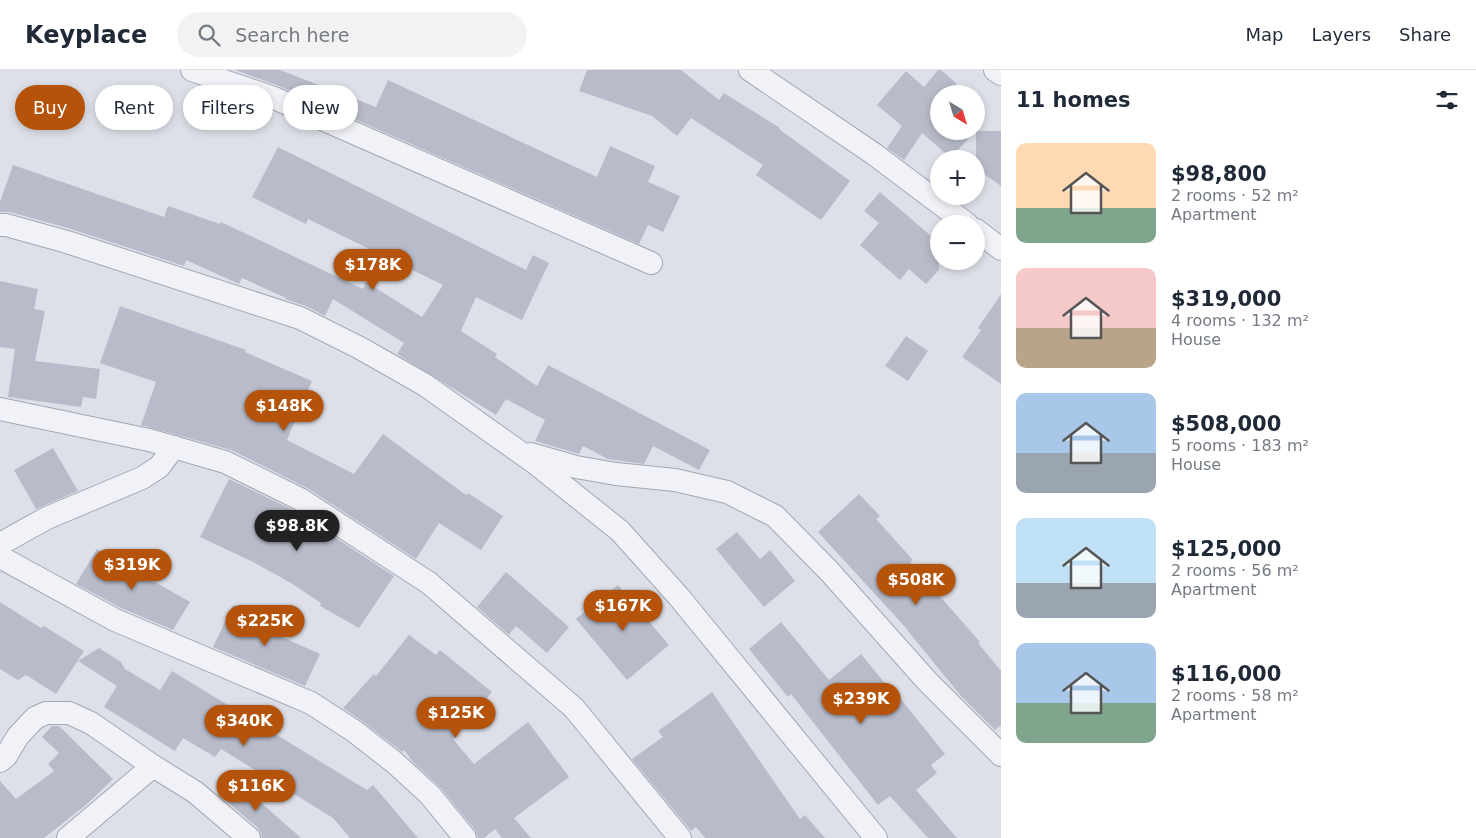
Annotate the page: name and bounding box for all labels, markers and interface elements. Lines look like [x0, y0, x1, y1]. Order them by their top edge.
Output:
search box [177, 12, 527, 57]
text: Keyplace [25, 21, 147, 49]
icon: search [195, 21, 223, 49]
text: Search here [235, 24, 349, 46]
text: Map [1245, 24, 1283, 45]
text: Layers [1311, 24, 1371, 45]
text: Share [1399, 24, 1451, 45]
chip: Buy [15, 85, 85, 130]
chip: Rent [95, 85, 173, 130]
chip: Filters [183, 85, 273, 130]
chip: New [283, 85, 358, 130]
north arrow [930, 85, 985, 140]
map controls [930, 85, 985, 270]
icon: filters [1433, 86, 1461, 114]
text: 11 homes [1016, 88, 1131, 112]
button: + [930, 150, 985, 205]
text: $98,800 [1171, 162, 1267, 186]
icon: home [1056, 163, 1116, 223]
text: 2 rooms · 52 m² [1171, 186, 1299, 205]
text: Apartment [1171, 205, 1257, 224]
button: − [930, 215, 985, 270]
pin: $178K [338, 248, 408, 291]
text: $178K [345, 255, 401, 274]
text: $319,000 [1171, 287, 1281, 311]
icon: home [1056, 288, 1116, 348]
text: 4 rooms · 132 m² [1171, 311, 1309, 330]
text: House [1171, 330, 1221, 349]
pin: $148K [249, 390, 319, 432]
text: $148K [256, 396, 312, 415]
text: $508,000 [1171, 412, 1281, 436]
icon: home [1056, 413, 1116, 473]
text: 5 rooms · 183 m² [1171, 436, 1309, 455]
text: House [1171, 455, 1221, 474]
pin: $98.8K [256, 510, 338, 552]
text: $98.8K [265, 516, 329, 535]
text: $125,000 [1171, 537, 1281, 561]
icon: home [1056, 538, 1116, 598]
pin: $319K [97, 548, 167, 591]
text: $319K [104, 555, 160, 574]
text: 2 rooms · 56 m² [1171, 561, 1299, 580]
pin: $508K [881, 564, 951, 606]
text: $508K [888, 570, 944, 589]
text: Apartment [1171, 580, 1257, 599]
pin: $167K [588, 590, 658, 632]
text: $167K [595, 596, 651, 615]
pin: $225K [230, 604, 300, 647]
text: $225K [237, 611, 293, 630]
text: $116,000 [1171, 662, 1281, 686]
icon: home [1056, 663, 1116, 723]
pin: $239K [826, 682, 896, 725]
text: 2 rooms · 58 m² [1171, 686, 1299, 705]
text: $239K [833, 689, 889, 708]
pin: $125K [421, 696, 491, 739]
text: $125K [428, 703, 484, 722]
pin: $340K [209, 704, 279, 747]
text: Apartment [1171, 705, 1257, 724]
text: $340K [216, 711, 272, 730]
pin: $116K [221, 770, 291, 812]
text: $116K [228, 776, 284, 795]

